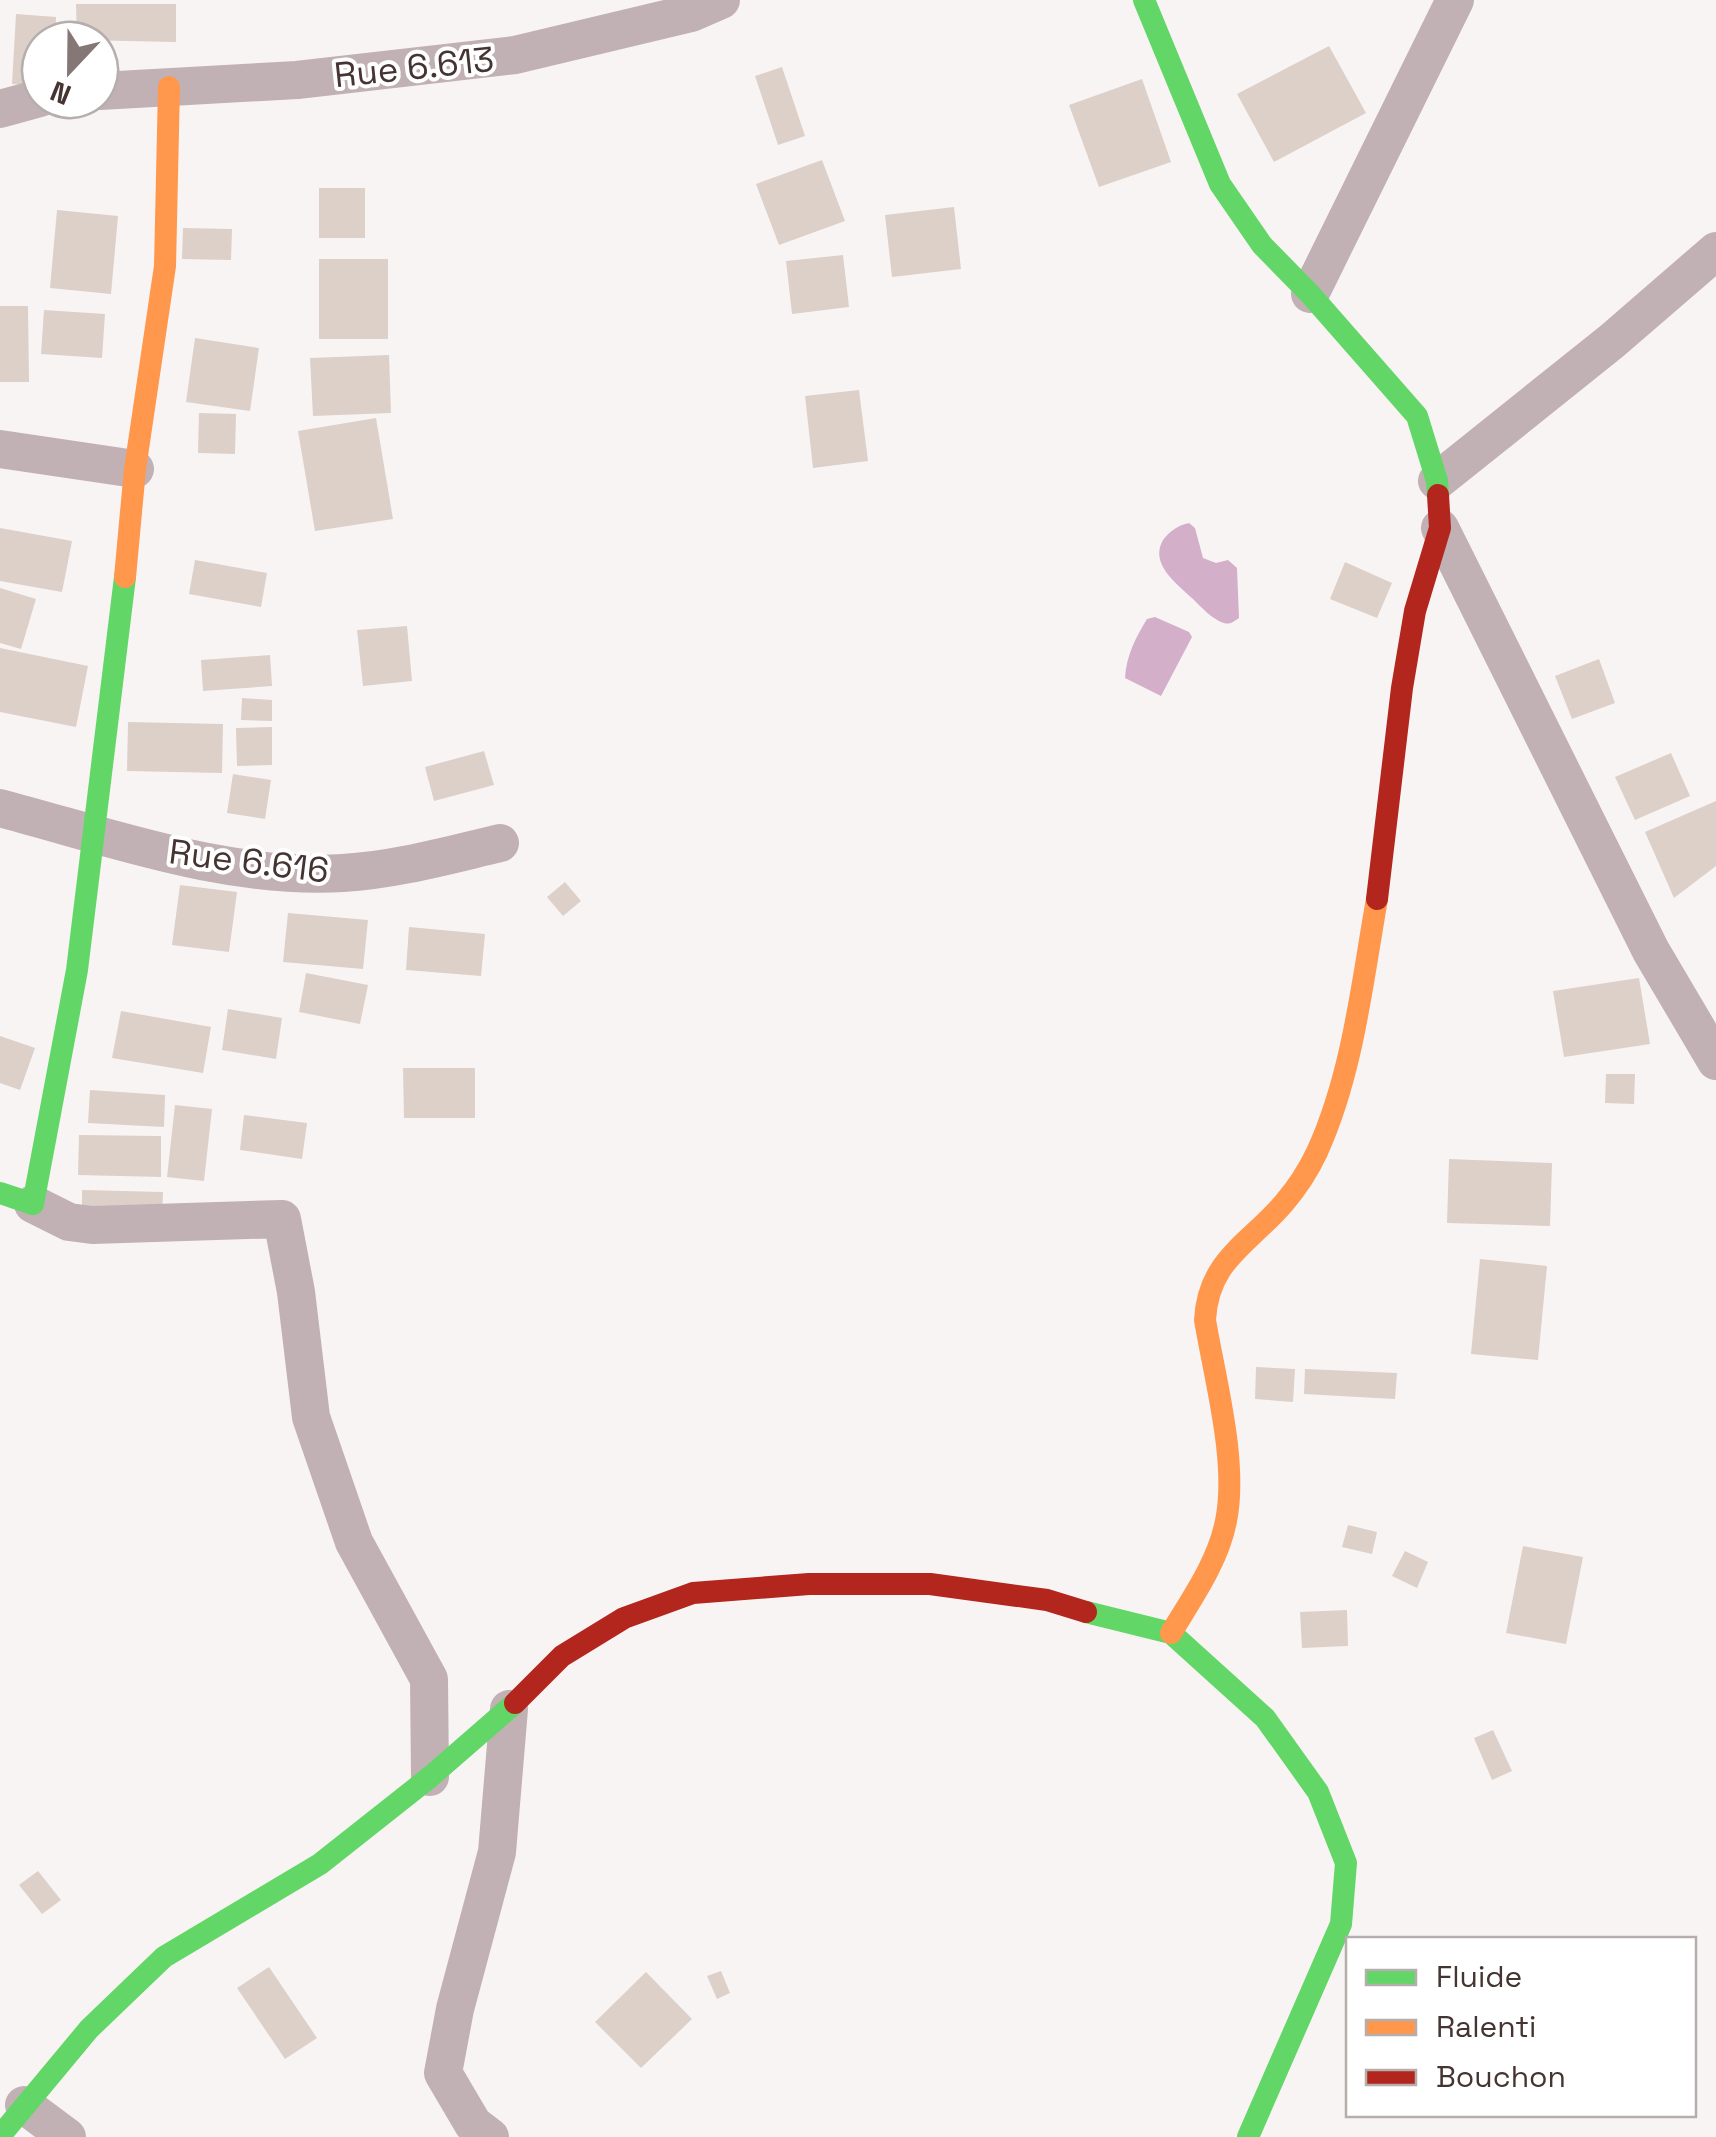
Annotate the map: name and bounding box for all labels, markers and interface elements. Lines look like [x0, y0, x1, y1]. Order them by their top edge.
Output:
north arrow [20, 20, 120, 120]
street label: Rue 6.613 [332, 37, 496, 97]
text: N [45, 73, 76, 113]
street label: Rue 6.616 [167, 829, 331, 893]
legend [1346, 1937, 1696, 2117]
text: Fluide [1436, 1957, 1522, 1996]
text: Ralenti [1436, 2007, 1536, 2046]
text: Bouchon [1436, 2057, 1566, 2096]

